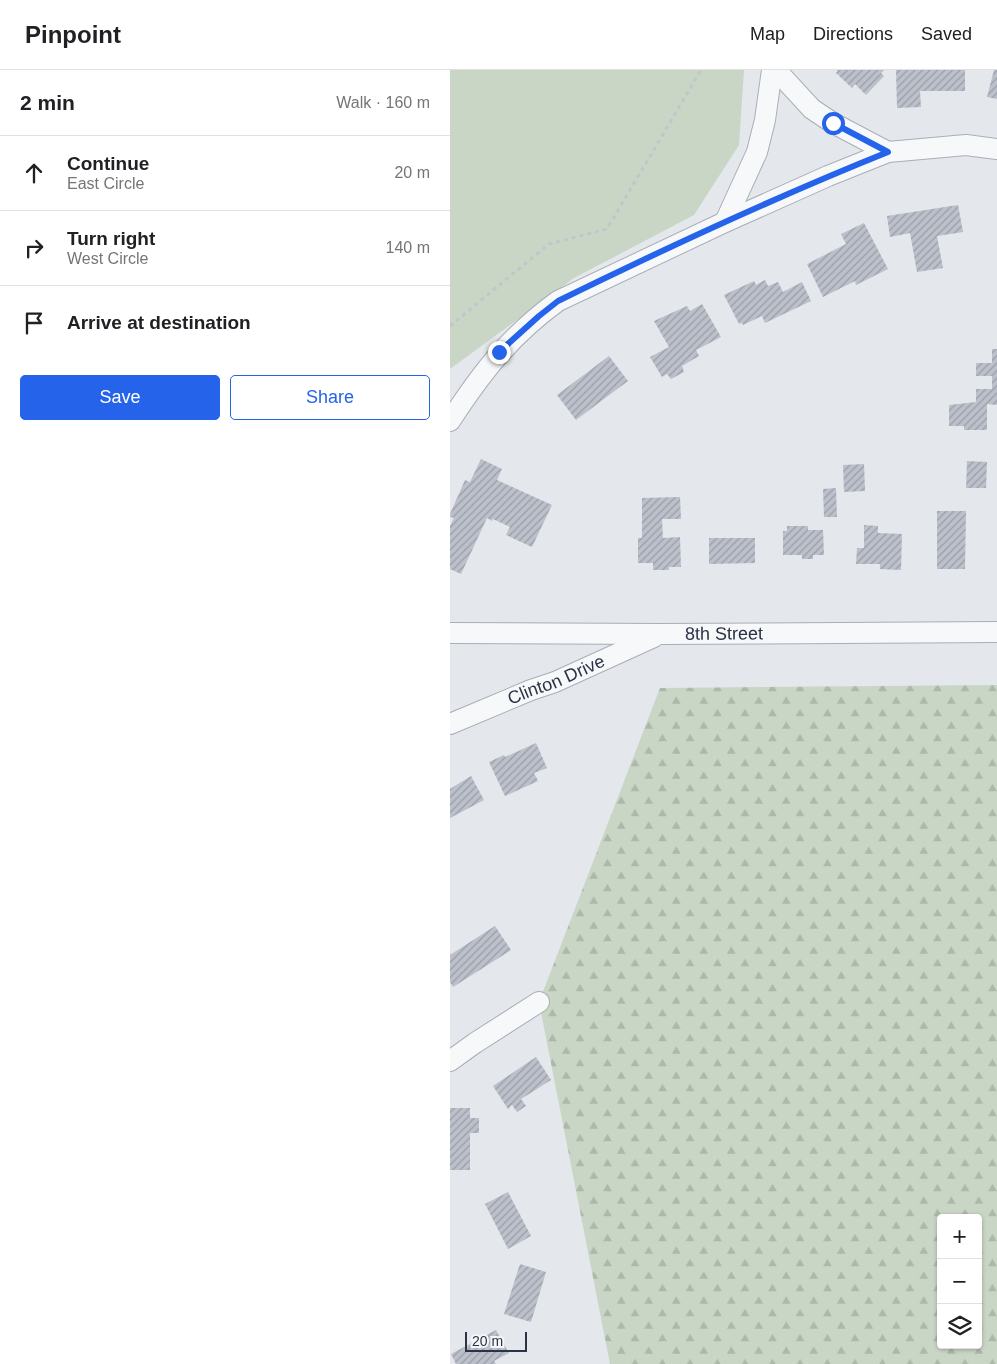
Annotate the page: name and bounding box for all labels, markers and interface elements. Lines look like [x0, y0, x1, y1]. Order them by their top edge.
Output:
text: Pinpoint [25, 21, 121, 48]
text: Map [750, 24, 785, 44]
text: Directions [813, 24, 893, 44]
text: Saved [921, 24, 972, 44]
text: 2 min [20, 91, 75, 114]
text: Walk · 160 m [336, 94, 430, 111]
route start [822, 112, 845, 135]
text: Continue [67, 153, 149, 174]
icon: ahead [20, 159, 48, 187]
text: 20 m [394, 164, 430, 181]
text: East Circle [67, 175, 144, 192]
text: Turn right [67, 228, 155, 249]
icon: right [20, 234, 48, 262]
text: 140 m [386, 239, 430, 256]
text: West Circle [67, 250, 149, 267]
icon: arrive [20, 309, 48, 337]
text: Arrive at destination [67, 312, 251, 333]
route end [488, 341, 511, 364]
button: Save [20, 375, 220, 420]
button: Share [230, 375, 430, 420]
street label: 8th Street [685, 623, 763, 644]
street label: Clinton Drive [505, 651, 608, 709]
map controls [937, 1214, 982, 1349]
button: + [937, 1214, 982, 1259]
button: − [937, 1259, 982, 1304]
button: layers [937, 1304, 982, 1349]
scale bar [465, 1329, 528, 1352]
text: 20 m [472, 1333, 503, 1349]

